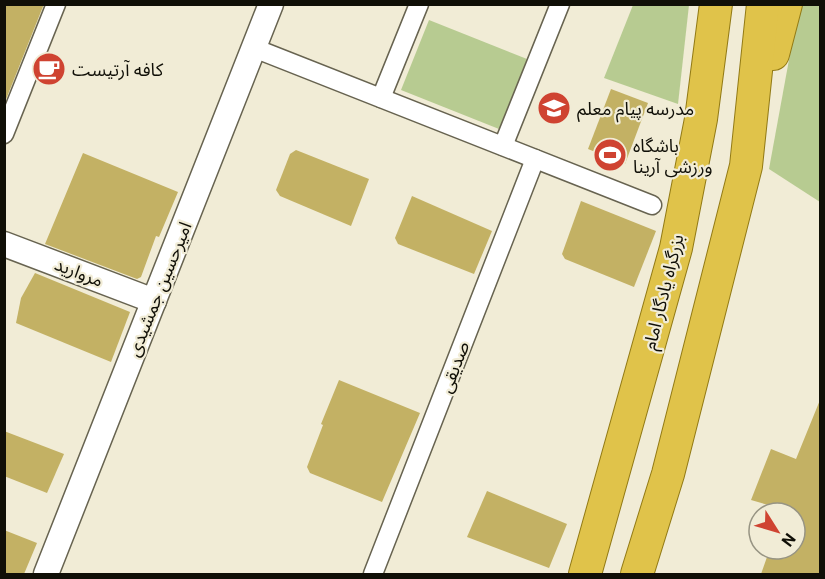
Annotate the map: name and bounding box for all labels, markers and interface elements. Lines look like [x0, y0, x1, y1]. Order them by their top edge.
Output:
cafe icon: کافه آرتیست [31, 51, 67, 87]
place label: کافه آرتیست [72, 59, 164, 81]
school or university icon: مدرسه پیام معلم [536, 90, 572, 126]
place label: مدرسه پیام معلم [577, 98, 694, 123]
place label: باشگاه ورزشی آرینا [633, 135, 713, 178]
sports icon: باشگاه ورزشی آرینا [592, 137, 628, 173]
street label: امیرحسین جمشیدی [122, 219, 197, 360]
street label: بزرگراه یادگار امام [638, 232, 691, 353]
street label: مروارید [52, 253, 106, 292]
street label: صدیقی [435, 338, 474, 396]
north arrow [747, 501, 807, 561]
text: N [778, 529, 800, 550]

